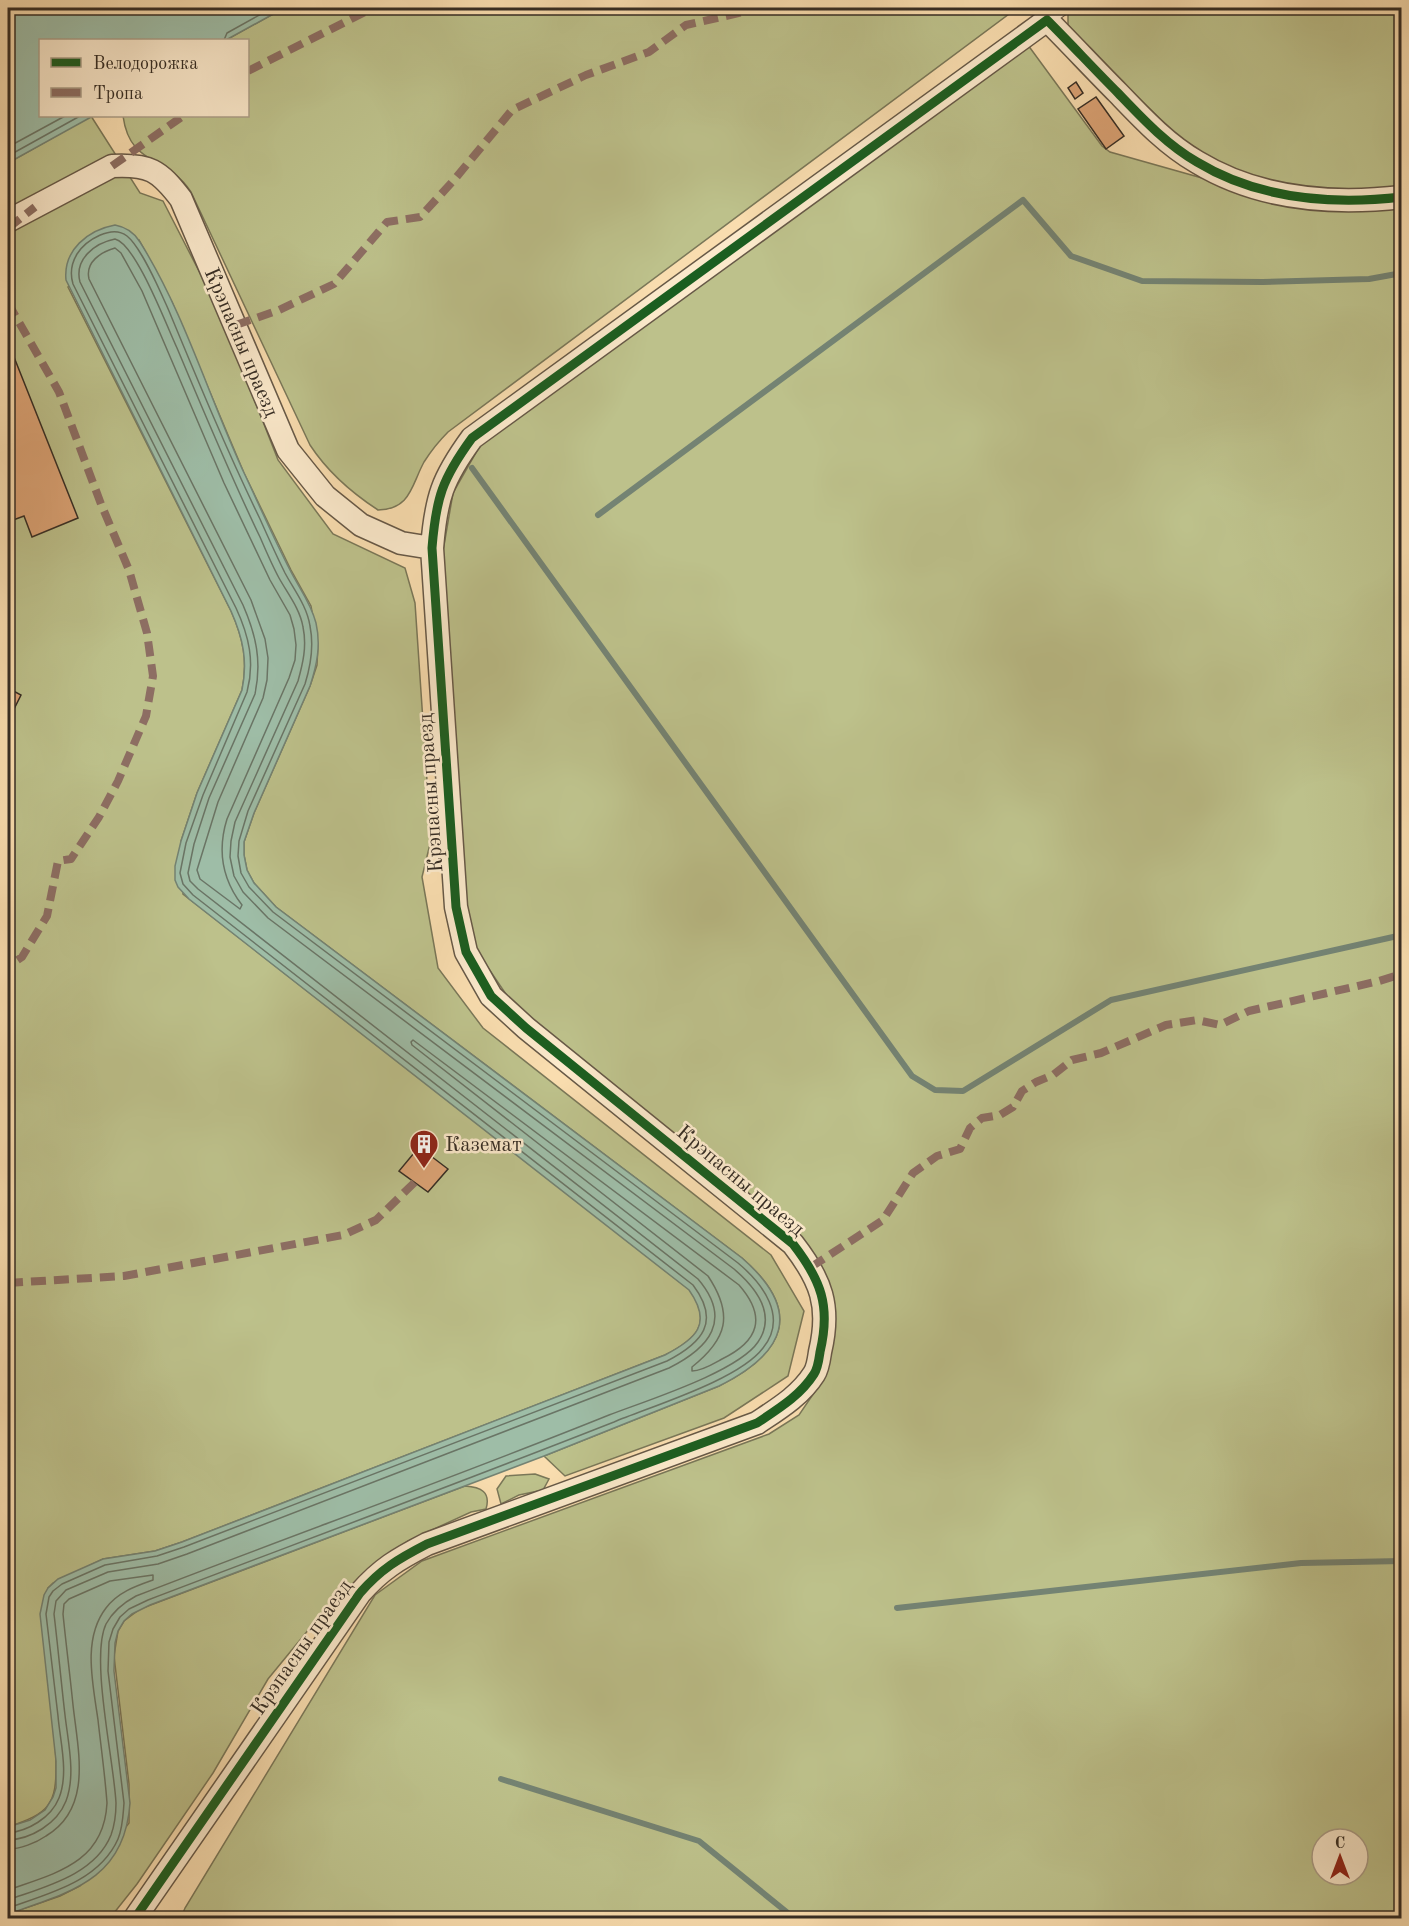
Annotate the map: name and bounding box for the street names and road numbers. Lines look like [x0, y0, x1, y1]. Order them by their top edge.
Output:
street label: Крэпасны праезд [200, 265, 282, 421]
street label: Крэпасны праезд [415, 712, 448, 873]
street label: Крэпасны праезд [672, 1122, 808, 1241]
street label: Крэпасны праезд [248, 1576, 357, 1719]

